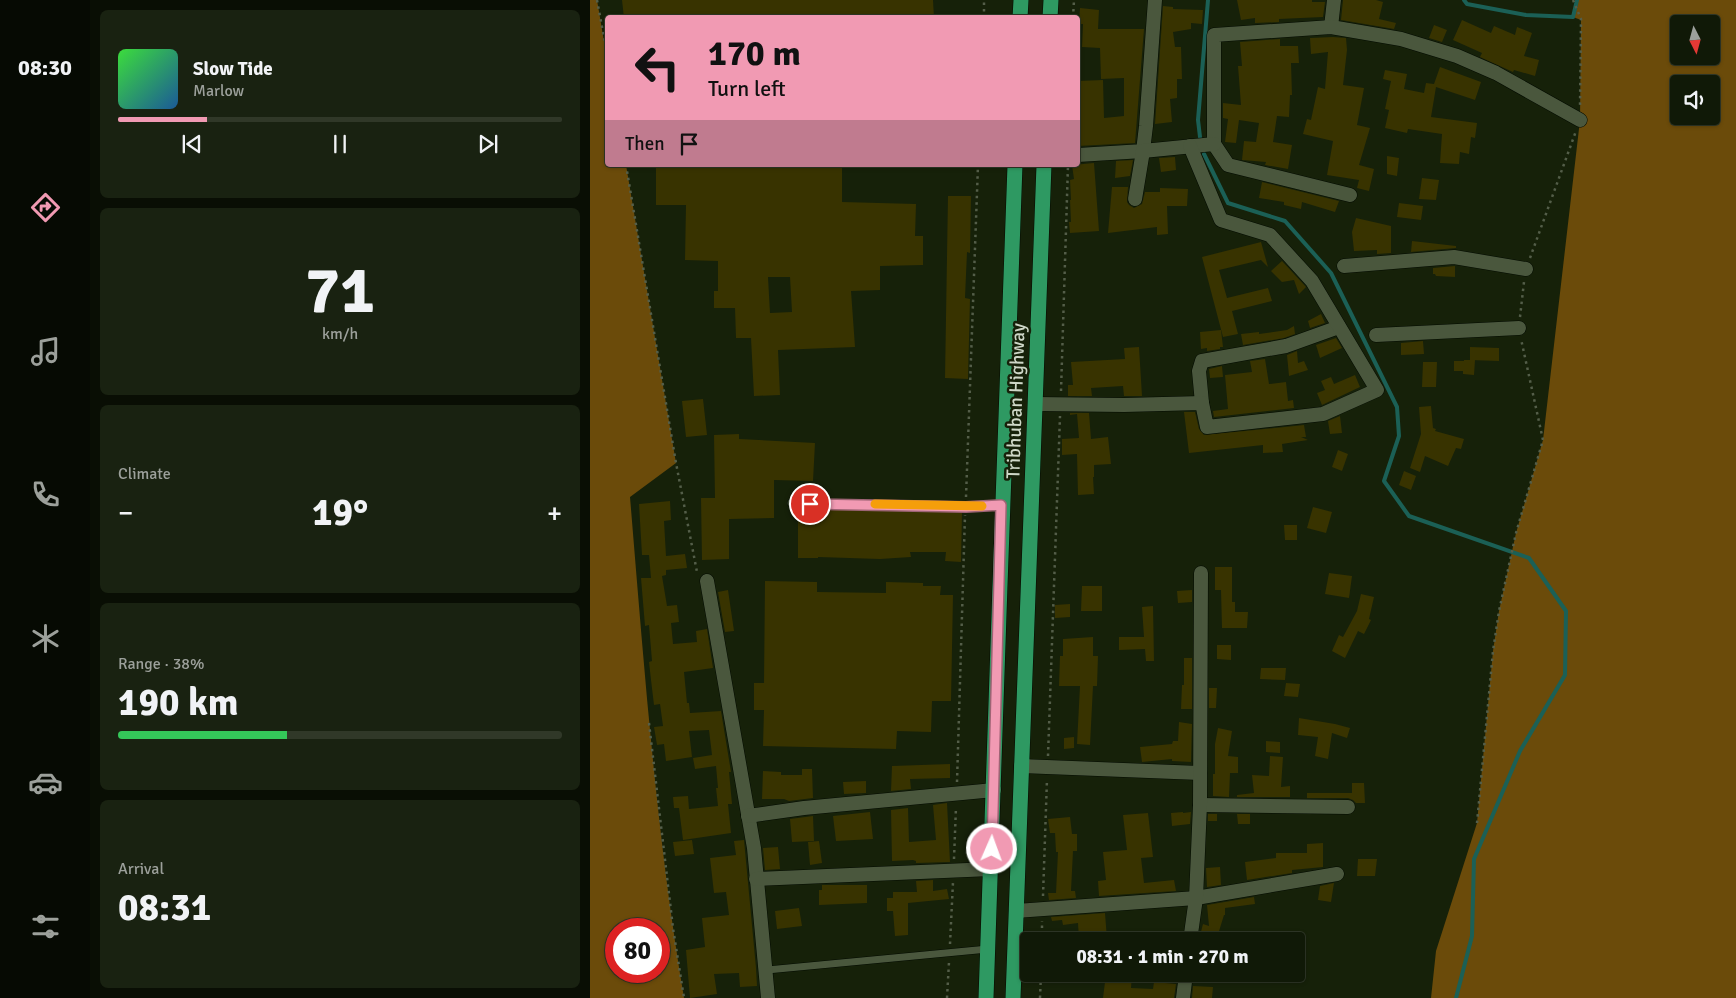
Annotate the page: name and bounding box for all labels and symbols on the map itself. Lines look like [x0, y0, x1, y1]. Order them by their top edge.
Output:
north arrow [1670, 15, 1720, 65]
street label: Tribhuban Highway [1001, 323, 1031, 479]
pin [789, 483, 831, 525]
position arrow [965, 822, 1017, 874]
speed limit sign: 80 [605, 918, 670, 983]

